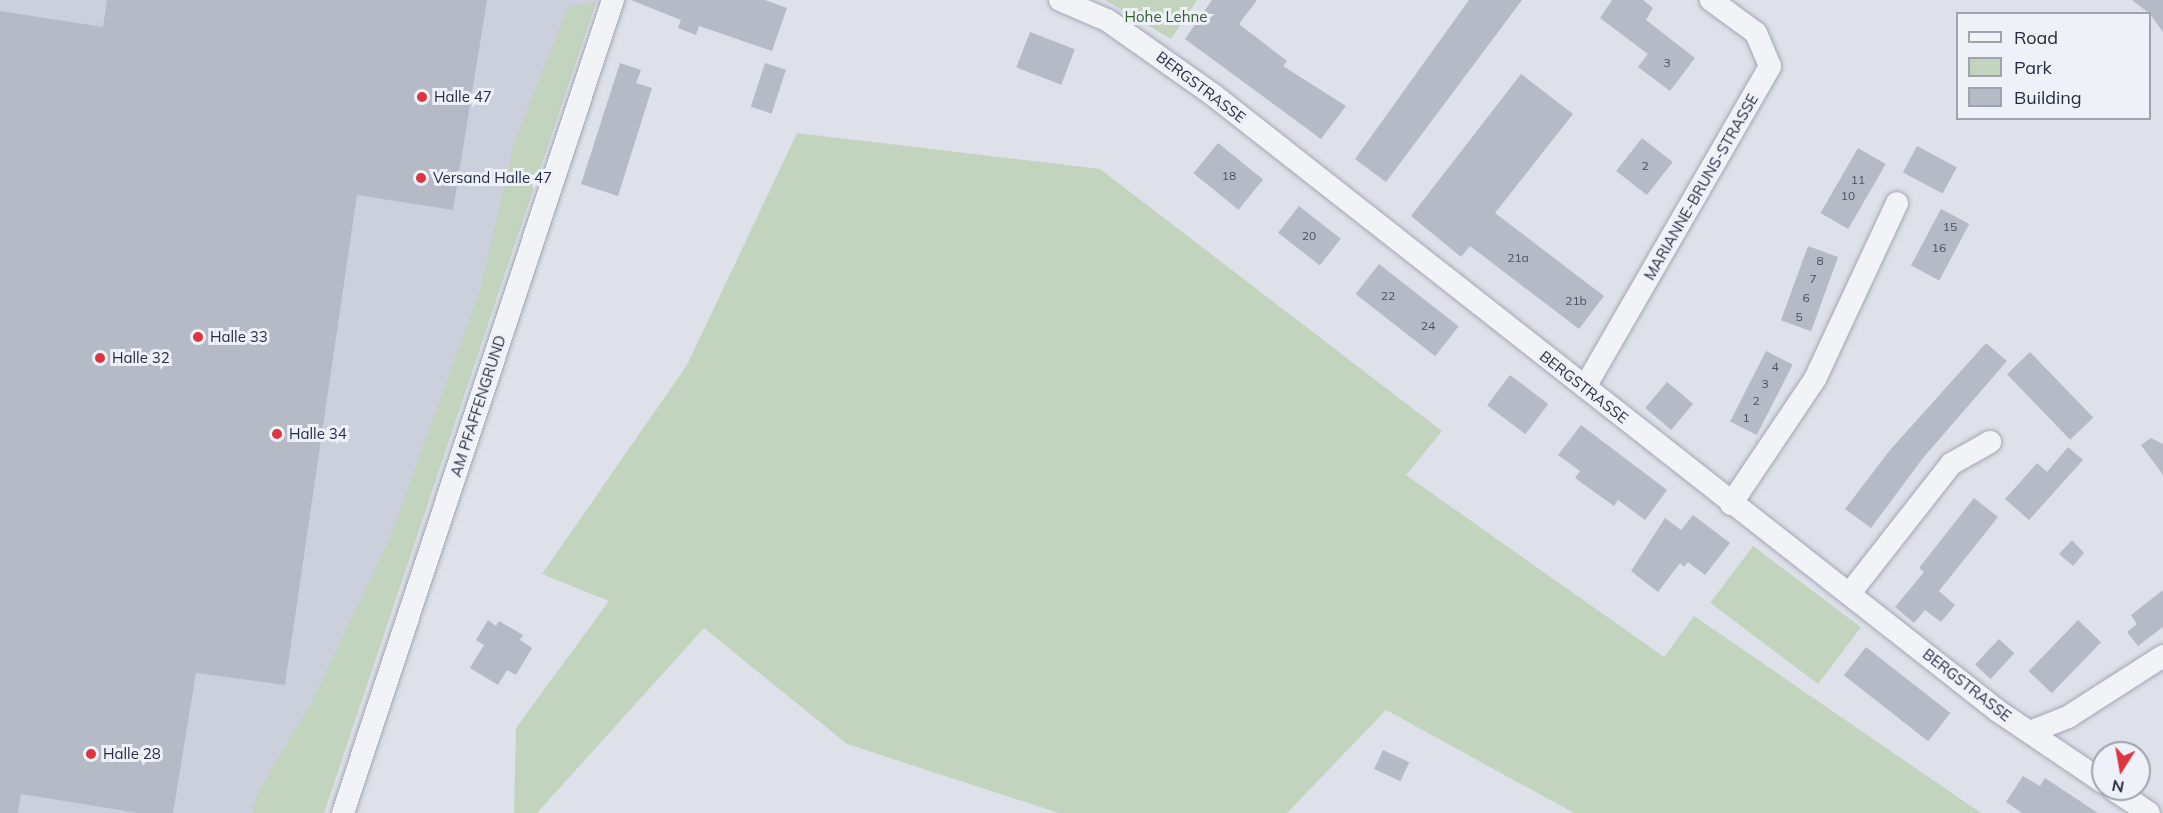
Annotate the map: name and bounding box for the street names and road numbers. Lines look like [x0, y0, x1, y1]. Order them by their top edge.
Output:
street label: BERGSTRASSE [1153, 48, 1249, 126]
street label: MARIANNE-BRUNS-STRASSE [1640, 91, 1762, 283]
street label: AM PFAFFENGRUND [447, 333, 509, 479]
street label: BERGSTRASSE [1536, 347, 1632, 427]
street label: BERGSTRASSE [1919, 645, 2015, 725]

